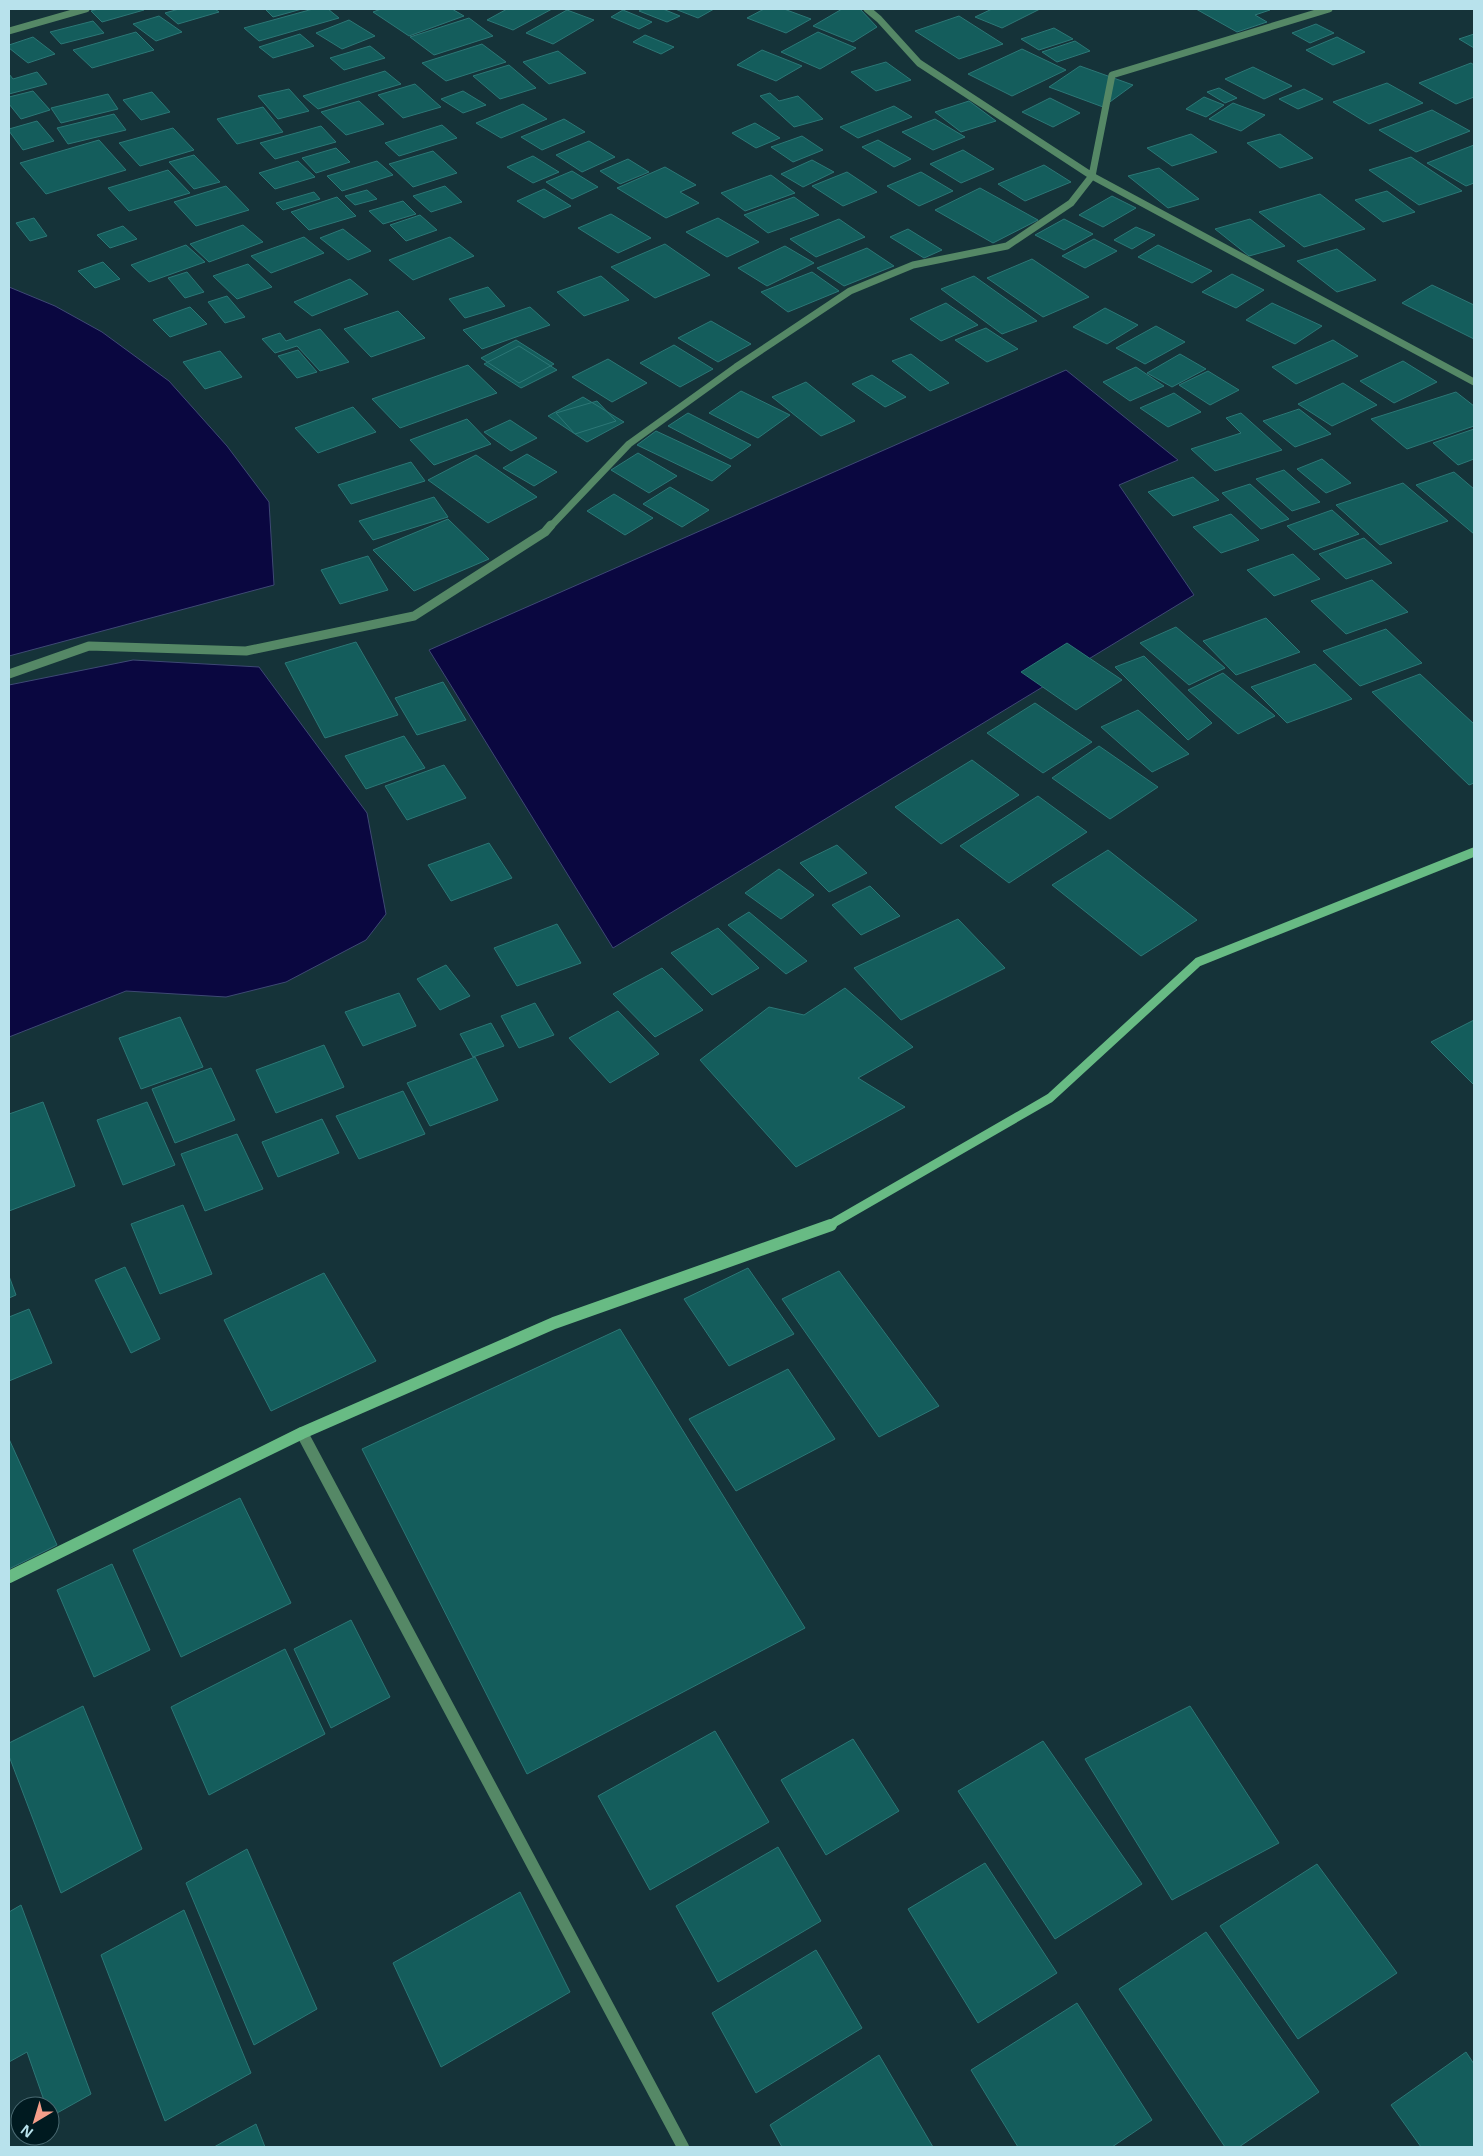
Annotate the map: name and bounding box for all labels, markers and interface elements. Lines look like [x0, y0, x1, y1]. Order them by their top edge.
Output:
north arrow [10, 2096, 60, 2146]
text: N [16, 2121, 37, 2143]

